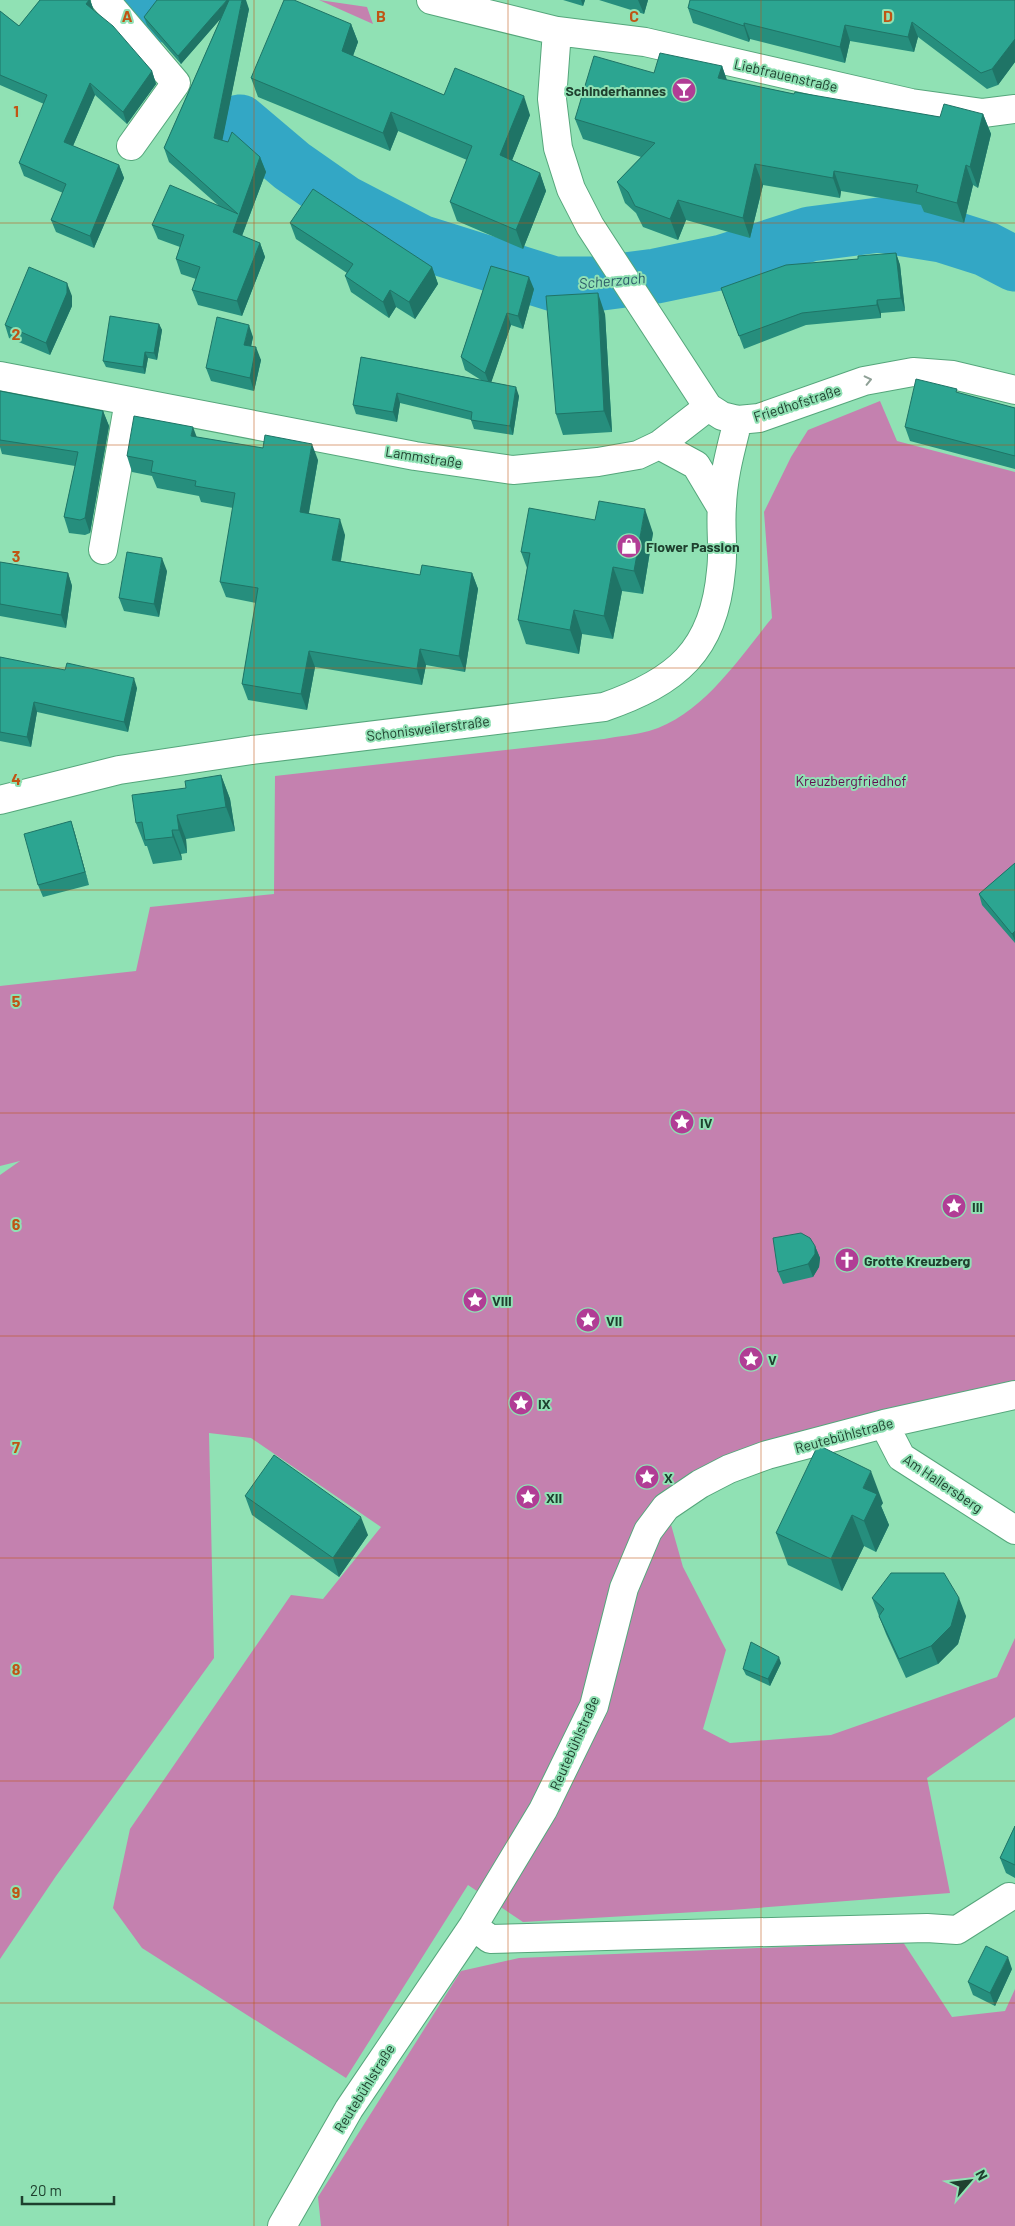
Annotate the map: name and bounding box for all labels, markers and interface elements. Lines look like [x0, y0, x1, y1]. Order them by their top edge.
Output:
text: A [122, 6, 133, 25]
text: B [376, 6, 386, 25]
text: C [629, 6, 639, 25]
text: D [883, 6, 893, 25]
street label: Liebfrauenstraße [733, 55, 839, 95]
bar icon: Schinderhannes [671, 77, 697, 103]
place label: Schinderhannes [565, 82, 666, 99]
text: 1 [13, 101, 19, 120]
water label: Scherzach [578, 268, 646, 292]
text: 2 [12, 324, 21, 343]
one-way arrow [863, 375, 872, 386]
street label: Friedhofstraße [751, 381, 843, 425]
street label: Lammstraße [384, 443, 464, 471]
shop icon: Flower Passion [616, 533, 642, 559]
place label: Flower Passion [646, 538, 740, 555]
text: 3 [12, 546, 20, 565]
street label: Schonisweilerstraße [365, 712, 491, 744]
text: 4 [11, 769, 21, 788]
park label: Kreuzbergfriedhof [796, 772, 906, 789]
text: 5 [12, 991, 21, 1010]
place icon: IV [669, 1109, 695, 1135]
place label: IV [700, 1114, 713, 1131]
place icon: III [941, 1193, 967, 1219]
place label: III [972, 1198, 983, 1215]
text: 6 [12, 1214, 21, 1233]
church icon: Grotte Kreuzberg [834, 1247, 860, 1273]
place label: Grotte Kreuzberg [864, 1252, 971, 1269]
place icon: VIII [462, 1287, 488, 1313]
place label: VIII [492, 1292, 512, 1309]
place icon: VII [575, 1307, 601, 1333]
place label: VII [606, 1312, 622, 1329]
place icon: V [738, 1346, 764, 1372]
place label: V [768, 1351, 777, 1368]
place icon: IX [508, 1390, 534, 1416]
place label: IX [538, 1395, 551, 1412]
street label: Reutebühlstraße [793, 1414, 895, 1456]
text: 7 [12, 1437, 20, 1456]
street label: Am Hallersberg [900, 1450, 986, 1516]
place icon: X [634, 1464, 660, 1490]
place label: X [664, 1469, 673, 1486]
place icon: XII [515, 1484, 541, 1510]
place label: XII [546, 1489, 562, 1506]
text: 8 [12, 1659, 21, 1678]
street label: Reutebühlstraße [546, 1693, 602, 1793]
text: 9 [12, 1882, 20, 1901]
street label: Reutebühlstraße [330, 2041, 398, 2135]
north arrow [945, 2156, 995, 2206]
text: N [972, 2167, 992, 2183]
scale bar [22, 2174, 115, 2206]
text: 20 m [30, 2181, 62, 2199]

